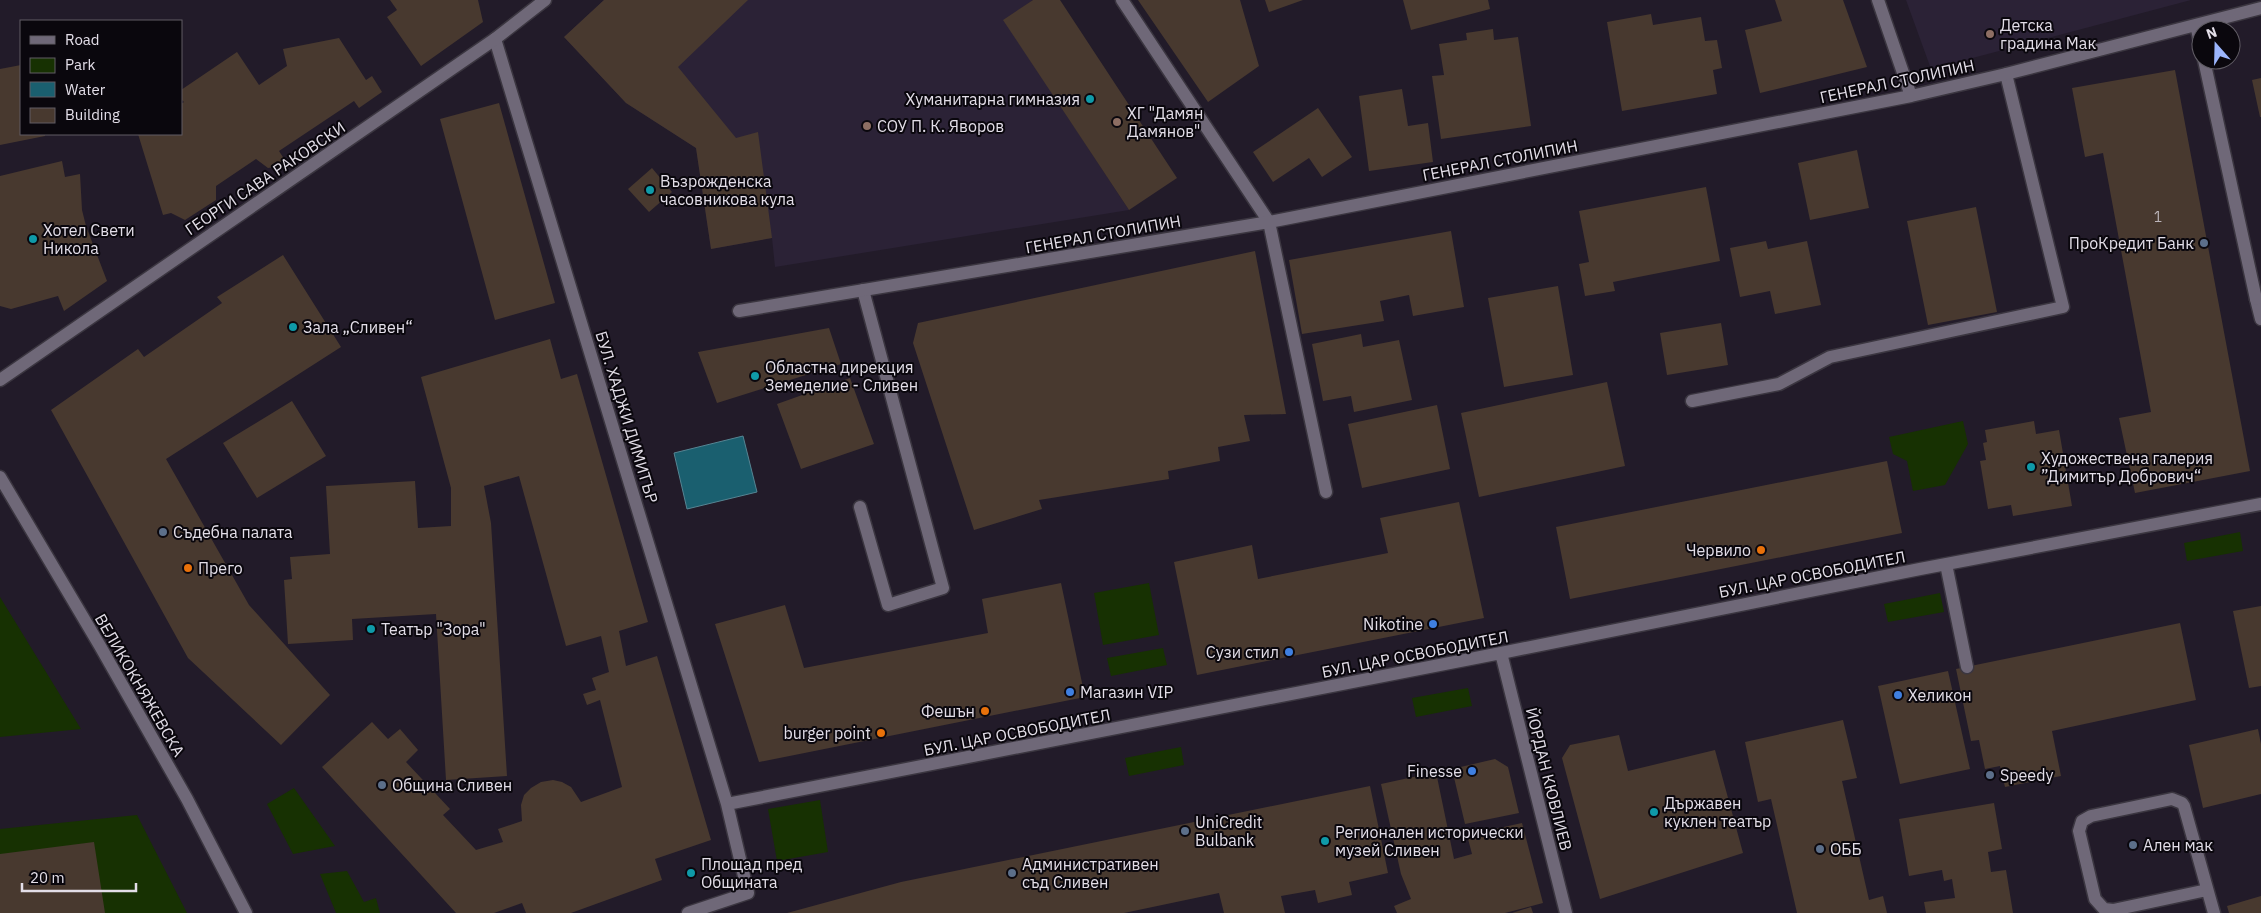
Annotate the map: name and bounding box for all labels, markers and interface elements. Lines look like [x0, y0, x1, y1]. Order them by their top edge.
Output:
place label: Детска градина Мак [2000, 15, 2096, 53]
legend [20, 20, 182, 135]
north arrow [2191, 20, 2241, 70]
text: N [2204, 23, 2219, 43]
marker: Детска градина Мак [1984, 28, 1996, 40]
text: Road [65, 30, 100, 49]
text: Park [65, 55, 95, 74]
street label: ГЕНЕРАЛ СТОЛИПИН [1818, 55, 1976, 107]
text: Water [65, 80, 106, 99]
place label: Хуманитарна гимназия [906, 89, 1080, 109]
marker: Хуманитарна гимназия [1084, 93, 1096, 105]
place label: ХГ "Дамян Дамянов" [1127, 103, 1203, 141]
text: Building [65, 105, 120, 124]
place label: СОУ П. К. Яворов [877, 116, 1004, 136]
marker: ХГ "Дамян Дамянов" [1111, 116, 1123, 128]
street label: ГЕОРГИ САВА РАКОВСКИ [181, 117, 349, 239]
marker: СОУ П. К. Яворов [861, 120, 873, 132]
street label: ГЕНЕРАЛ СТОЛИПИН [1421, 135, 1579, 185]
place label: Възрожденска часовникова кула [660, 171, 795, 209]
marker: Възрожденска часовникова кула [644, 184, 656, 196]
house number: 1 [2154, 208, 2162, 226]
street label: ГЕНЕРАЛ СТОЛИПИН [1024, 210, 1182, 258]
place label: Хотел Свети Никола [43, 220, 135, 258]
marker: Хотел Свети Никола [27, 233, 39, 245]
place label: ПроКредит Банк [2069, 233, 2194, 253]
marker: ПроКредит Банк [2198, 237, 2210, 249]
place label: Зала „Сливен“ [303, 317, 413, 337]
marker: Зала „Сливен“ [287, 321, 299, 333]
street label: БУЛ. ХАДЖИ ДИМИТЪР [591, 329, 663, 506]
place label: Областна дирекция Земеделие - Сливен [765, 357, 918, 395]
marker: Областна дирекция Земеделие - Сливен [749, 370, 761, 382]
place label: Художествена галерия ”Димитър Добрович“ [2041, 448, 2213, 486]
marker: Художествена галерия ”Димитър Добрович“ [2025, 461, 2037, 473]
place label: Съдебна палата [173, 522, 293, 542]
marker: Съдебна палата [157, 526, 169, 538]
place label: Червило [1686, 540, 1751, 560]
marker: Червило [1755, 544, 1767, 556]
street label: БУЛ. ЦАР ОСВОБОДИТЕЛ [1717, 546, 1907, 602]
place label: Прего [198, 558, 243, 578]
marker: Прего [182, 562, 194, 574]
street label: ВЕЛИКОКНЯЖЕВСКА [91, 610, 189, 760]
place label: Nikotine [1363, 614, 1423, 634]
marker: Nikotine [1427, 618, 1439, 630]
place label: Театър "Зора" [381, 619, 486, 639]
marker: Театър "Зора" [365, 623, 377, 635]
street label: БУЛ. ЦАР ОСВОБОДИТЕЛ [1320, 626, 1510, 682]
place label: Сузи стил [1206, 642, 1279, 662]
marker: Сузи стил [1283, 646, 1295, 658]
place label: Магазин VIP [1080, 682, 1174, 702]
place label: Хеликон [1908, 685, 1972, 705]
marker: Магазин VIP [1064, 686, 1076, 698]
marker: Хеликон [1892, 689, 1904, 701]
place label: Фешън [921, 701, 975, 721]
street label: БУЛ. ЦАР ОСВОБОДИТЕЛ [922, 704, 1112, 760]
marker: Фешън [979, 705, 991, 717]
street label: ЙОРДАН КЮВЛИЕВ [1522, 705, 1576, 853]
place label: burger point [783, 723, 871, 743]
marker: burger point [875, 727, 887, 739]
place label: Finesse [1407, 761, 1462, 781]
marker: Finesse [1466, 765, 1478, 777]
place label: Speedy [2000, 765, 2053, 785]
marker: Speedy [1984, 769, 1996, 781]
place label: Община Сливен [392, 775, 512, 795]
marker: Община Сливен [376, 779, 388, 791]
place label: Държавен куклен театър [1664, 793, 1771, 831]
marker: Държавен куклен театър [1648, 806, 1660, 818]
place label: UniCredit Bulbank [1195, 812, 1262, 850]
place label: Регионален исторически музей Сливен [1335, 822, 1524, 860]
marker: UniCredit Bulbank [1179, 825, 1191, 837]
marker: Регионален исторически музей Сливен [1319, 835, 1331, 847]
place label: Ален мак [2143, 835, 2213, 855]
place label: ОББ [1830, 839, 1862, 859]
marker: Ален мак [2127, 839, 2139, 851]
marker: ОББ [1814, 843, 1826, 855]
place label: Площад пред Общината [701, 854, 803, 892]
place label: Административен съд Сливен [1022, 854, 1159, 892]
scale bar [22, 860, 136, 892]
marker: Площад пред Общината [685, 867, 697, 879]
marker: Административен съд Сливен [1006, 867, 1018, 879]
text: 20 m [30, 868, 65, 887]

